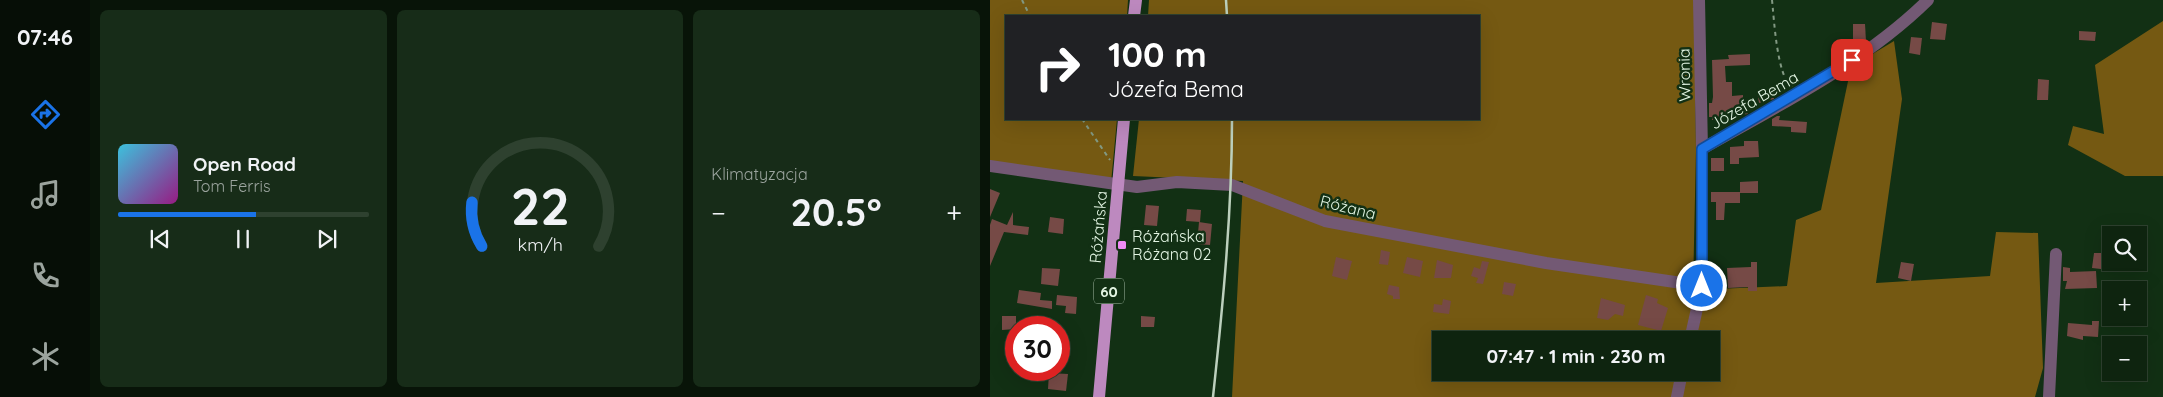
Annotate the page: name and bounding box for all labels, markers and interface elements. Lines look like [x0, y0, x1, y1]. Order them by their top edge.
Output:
text: 07:46 [17, 23, 73, 51]
text: 100 m [1108, 32, 1207, 76]
icon: right [1025, 35, 1090, 100]
pin [1831, 39, 1873, 81]
icon: arrive [1838, 46, 1866, 74]
street label: Wronia [1674, 48, 1694, 102]
street label: Józefa Bema [1706, 67, 1802, 133]
text: Józefa Bema [1108, 75, 1244, 103]
icon: directions [28, 97, 63, 132]
text: Open Road [193, 152, 296, 176]
text: Klimatyzacja [711, 164, 808, 184]
text: 22 [510, 173, 570, 238]
text: Tom Ferris [193, 176, 270, 196]
icon: music [28, 177, 63, 212]
text: 20.5° [790, 188, 882, 236]
street label: Różańska [1085, 190, 1111, 264]
street label: Różana [1318, 190, 1378, 224]
text: − [711, 195, 726, 230]
text: + [946, 195, 962, 230]
icon: previous [146, 225, 174, 253]
icon: pause [229, 225, 257, 253]
icon: next [313, 225, 341, 253]
place label: Różańska Różana 02 [1132, 226, 1212, 264]
map controls [2102, 226, 2147, 381]
button: search [2102, 226, 2147, 271]
text: km/h [517, 233, 563, 255]
marker: Różańska Różana 02 [1116, 239, 1128, 251]
icon: phone [28, 258, 63, 293]
position arrow [1675, 259, 1727, 311]
road number: 60 [1094, 278, 1124, 304]
button: + [2102, 281, 2147, 326]
speed limit sign: 30 [1005, 316, 1070, 381]
button: − [2102, 336, 2147, 381]
icon: climate [28, 339, 63, 374]
text: 07:47 · 1 min · 230 m [1487, 344, 1665, 368]

